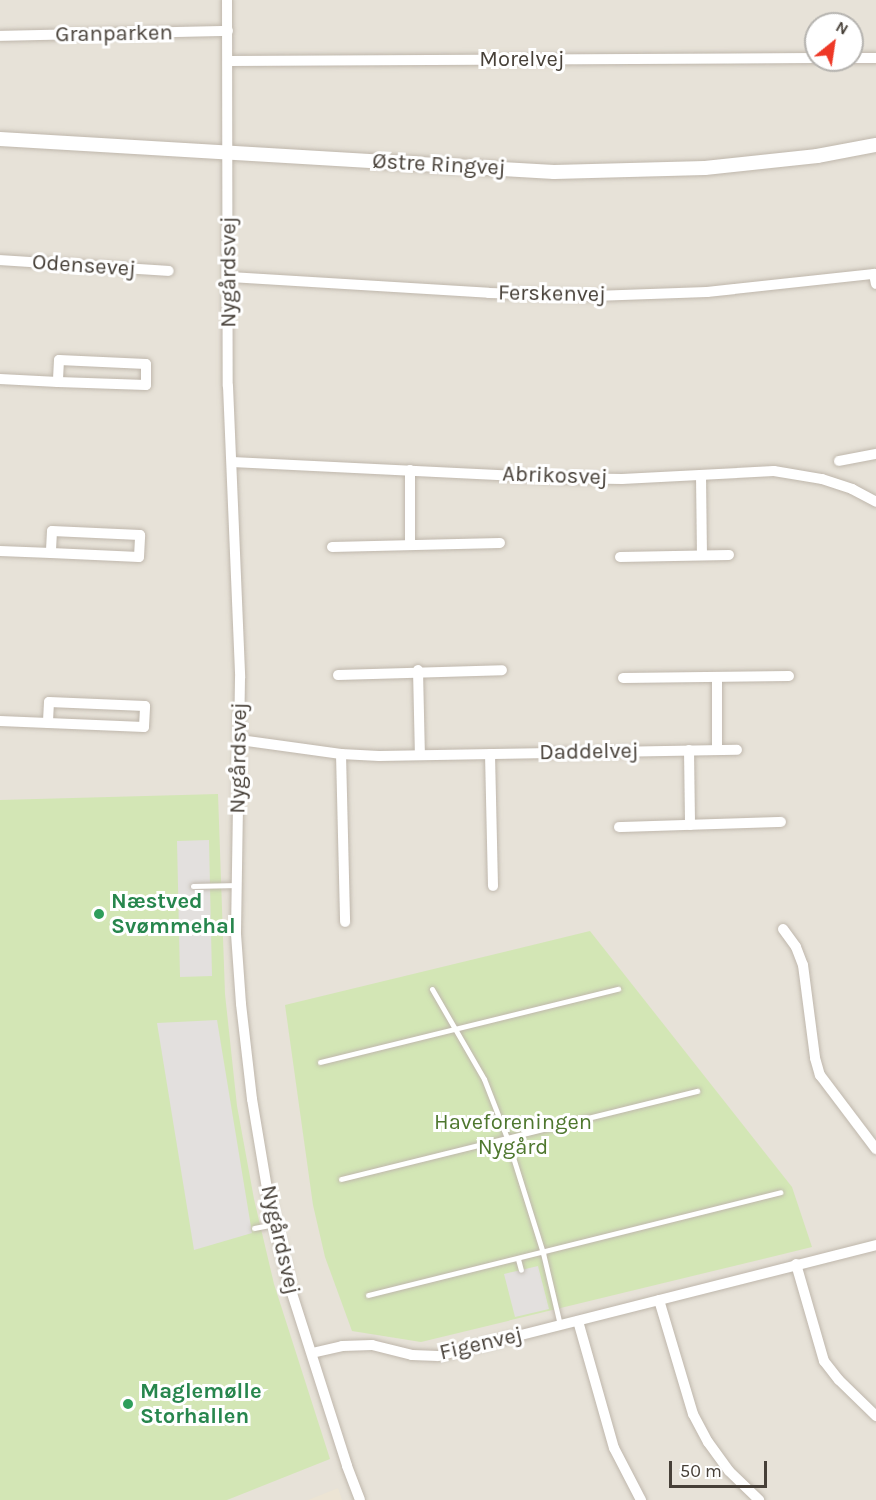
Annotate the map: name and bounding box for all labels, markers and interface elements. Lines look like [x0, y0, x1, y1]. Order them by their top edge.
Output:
north arrow [804, 12, 864, 72]
text: N [833, 17, 852, 39]
street label: Granparken [55, 20, 173, 48]
street label: Morelvej [479, 47, 565, 73]
street label: Østre Ringvej [372, 148, 506, 182]
street label: Nygårdsvej [216, 216, 242, 328]
street label: Odensevej [31, 249, 137, 283]
street label: Ferskenvej [498, 280, 606, 308]
street label: Abrikosvej [502, 461, 608, 491]
street label: Nygårdsvej [225, 702, 253, 814]
street label: Daddelvej [539, 738, 639, 766]
place label: Næstved Svømmehal [111, 888, 236, 939]
marker: Næstved Svømmehal [92, 907, 106, 921]
park label: Haveforeningen Nygård [434, 1109, 592, 1160]
street label: Nygårdsvej [255, 1183, 305, 1297]
street label: Figenvej [437, 1322, 525, 1366]
place label: Maglemølle Storhallen [140, 1378, 262, 1430]
marker: Maglemølle Storhallen [121, 1397, 135, 1411]
scale bar [672, 1449, 770, 1487]
text: 50 m [680, 1460, 722, 1482]

